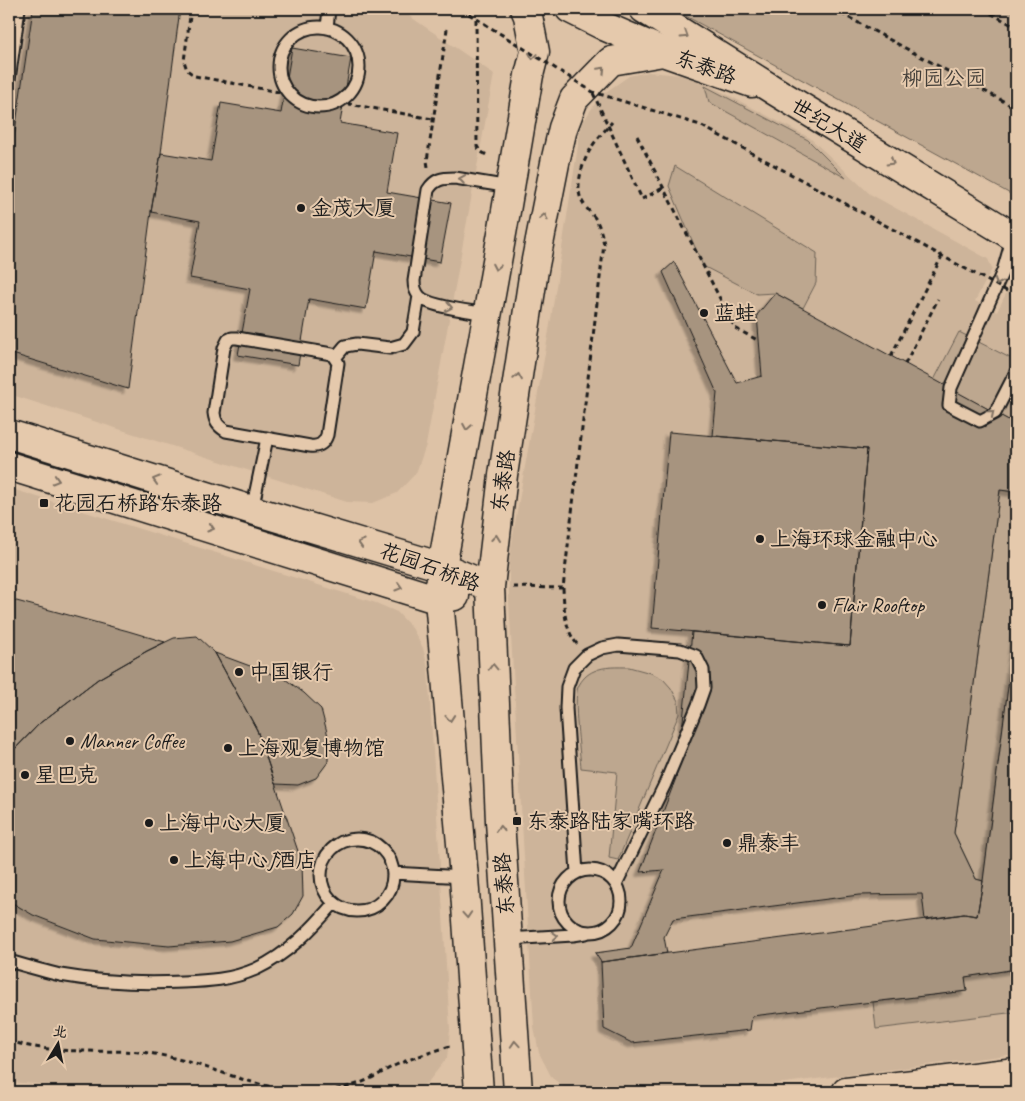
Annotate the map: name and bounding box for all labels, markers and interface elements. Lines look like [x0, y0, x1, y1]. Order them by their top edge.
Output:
one-way arrow [679, 28, 688, 38]
street label: 东泰路 [672, 44, 740, 90]
one-way arrow [528, 52, 539, 60]
park label: 柳园公园 [902, 65, 986, 91]
one-way arrow [596, 67, 605, 76]
street label: 世纪大道 [786, 92, 872, 158]
one-way arrow [886, 156, 895, 166]
one-way arrow [458, 174, 466, 185]
place label: 金茂大厦 [311, 195, 395, 221]
marker: 金茂大厦 [295, 202, 307, 214]
one-way arrow [539, 213, 549, 221]
one-way arrow [491, 263, 501, 272]
one-way arrow [994, 277, 1004, 286]
place label: 蓝蛙 [714, 300, 756, 326]
one-way arrow [444, 301, 453, 311]
marker: 蓝蛙 [698, 307, 710, 319]
one-way arrow [512, 373, 523, 381]
one-way arrow [986, 410, 995, 419]
one-way arrow [462, 423, 472, 432]
street label: 东泰路 [486, 448, 520, 514]
one-way arrow [51, 474, 59, 484]
one-way arrow [152, 476, 160, 486]
place label: 花园石桥路东泰路 [54, 490, 222, 516]
marker: 花园石桥路东泰路 [38, 497, 50, 509]
one-way arrow [206, 523, 214, 533]
place label: 上海环球金融中心 [770, 526, 938, 552]
marker: 上海环球金融中心 [754, 533, 766, 545]
one-way arrow [490, 534, 501, 542]
street label: 花园石桥路 [376, 537, 484, 597]
one-way arrow [357, 538, 366, 548]
one-way arrow [394, 582, 403, 592]
place label: Flair Rooftop [832, 592, 925, 618]
marker: Flair Rooftop [816, 599, 828, 611]
place label: 中国银行 [249, 659, 333, 685]
one-way arrow [488, 662, 499, 670]
marker: 中国银行 [233, 666, 245, 678]
one-way arrow [444, 714, 455, 722]
place label: Manner Coffee [80, 728, 185, 754]
marker: Manner Coffee [64, 735, 76, 747]
place label: 上海观复博物馆 [238, 735, 385, 761]
marker: 上海观复博物馆 [222, 742, 234, 754]
place label: 星巴克 [35, 762, 98, 788]
marker: 星巴克 [19, 769, 31, 781]
place label: 东泰路陆家嘴环路 [527, 808, 695, 834]
place label: 上海中心大厦 [159, 810, 285, 836]
marker: 东泰路陆家嘴环路 [511, 815, 523, 827]
marker: 上海中心大厦 [143, 817, 155, 829]
one-way arrow [495, 825, 506, 833]
place label: 鼎泰丰 [737, 830, 800, 856]
marker: 鼎泰丰 [721, 837, 733, 849]
place label: 上海中心J酒店 [184, 847, 316, 873]
street label: 东泰路 [489, 852, 519, 916]
marker: 上海中心J酒店 [168, 854, 180, 866]
one-way arrow [461, 911, 472, 919]
one-way arrow [551, 930, 559, 941]
north arrow [32, 1018, 82, 1068]
text: 北 [52, 1022, 69, 1041]
one-way arrow [510, 1039, 521, 1047]

